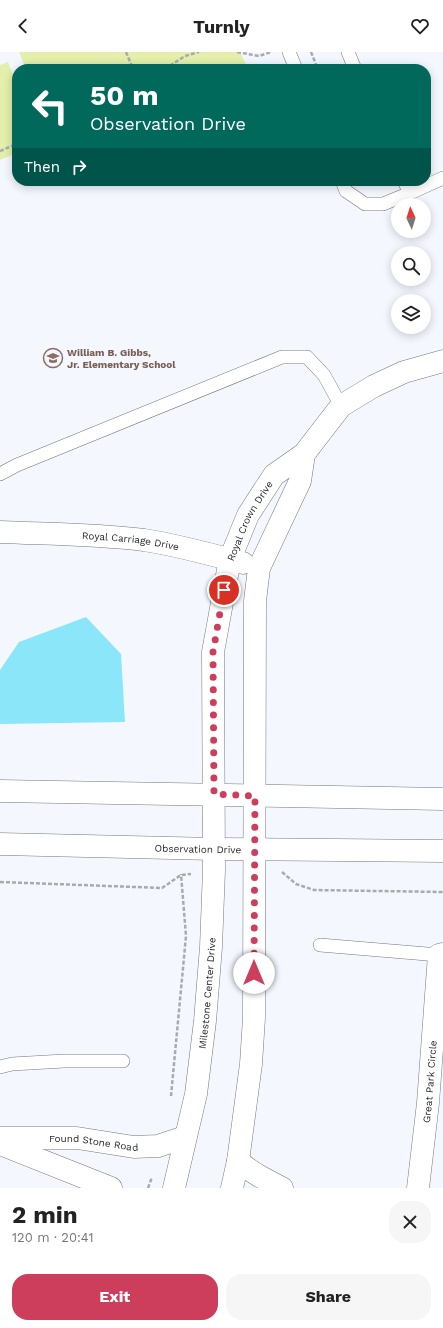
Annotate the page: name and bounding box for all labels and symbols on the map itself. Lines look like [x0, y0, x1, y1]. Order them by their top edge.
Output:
north arrow [391, 198, 431, 238]
school or university icon: William B. Gibbs, Jr. Elementary School [42, 347, 64, 369]
place label: William B. Gibbs, Jr. Elementary School [67, 347, 176, 370]
street label: Royal Crown Drive [225, 479, 275, 562]
street label: Royal Carriage Drive [82, 530, 180, 553]
pin [207, 573, 241, 607]
street label: Observation Drive [154, 843, 242, 855]
street label: Milestone Center Drive [197, 937, 217, 1050]
position arrow [233, 952, 275, 994]
street label: Great Park Circle [421, 1040, 439, 1124]
street label: Found Stone Road [49, 1133, 139, 1153]

